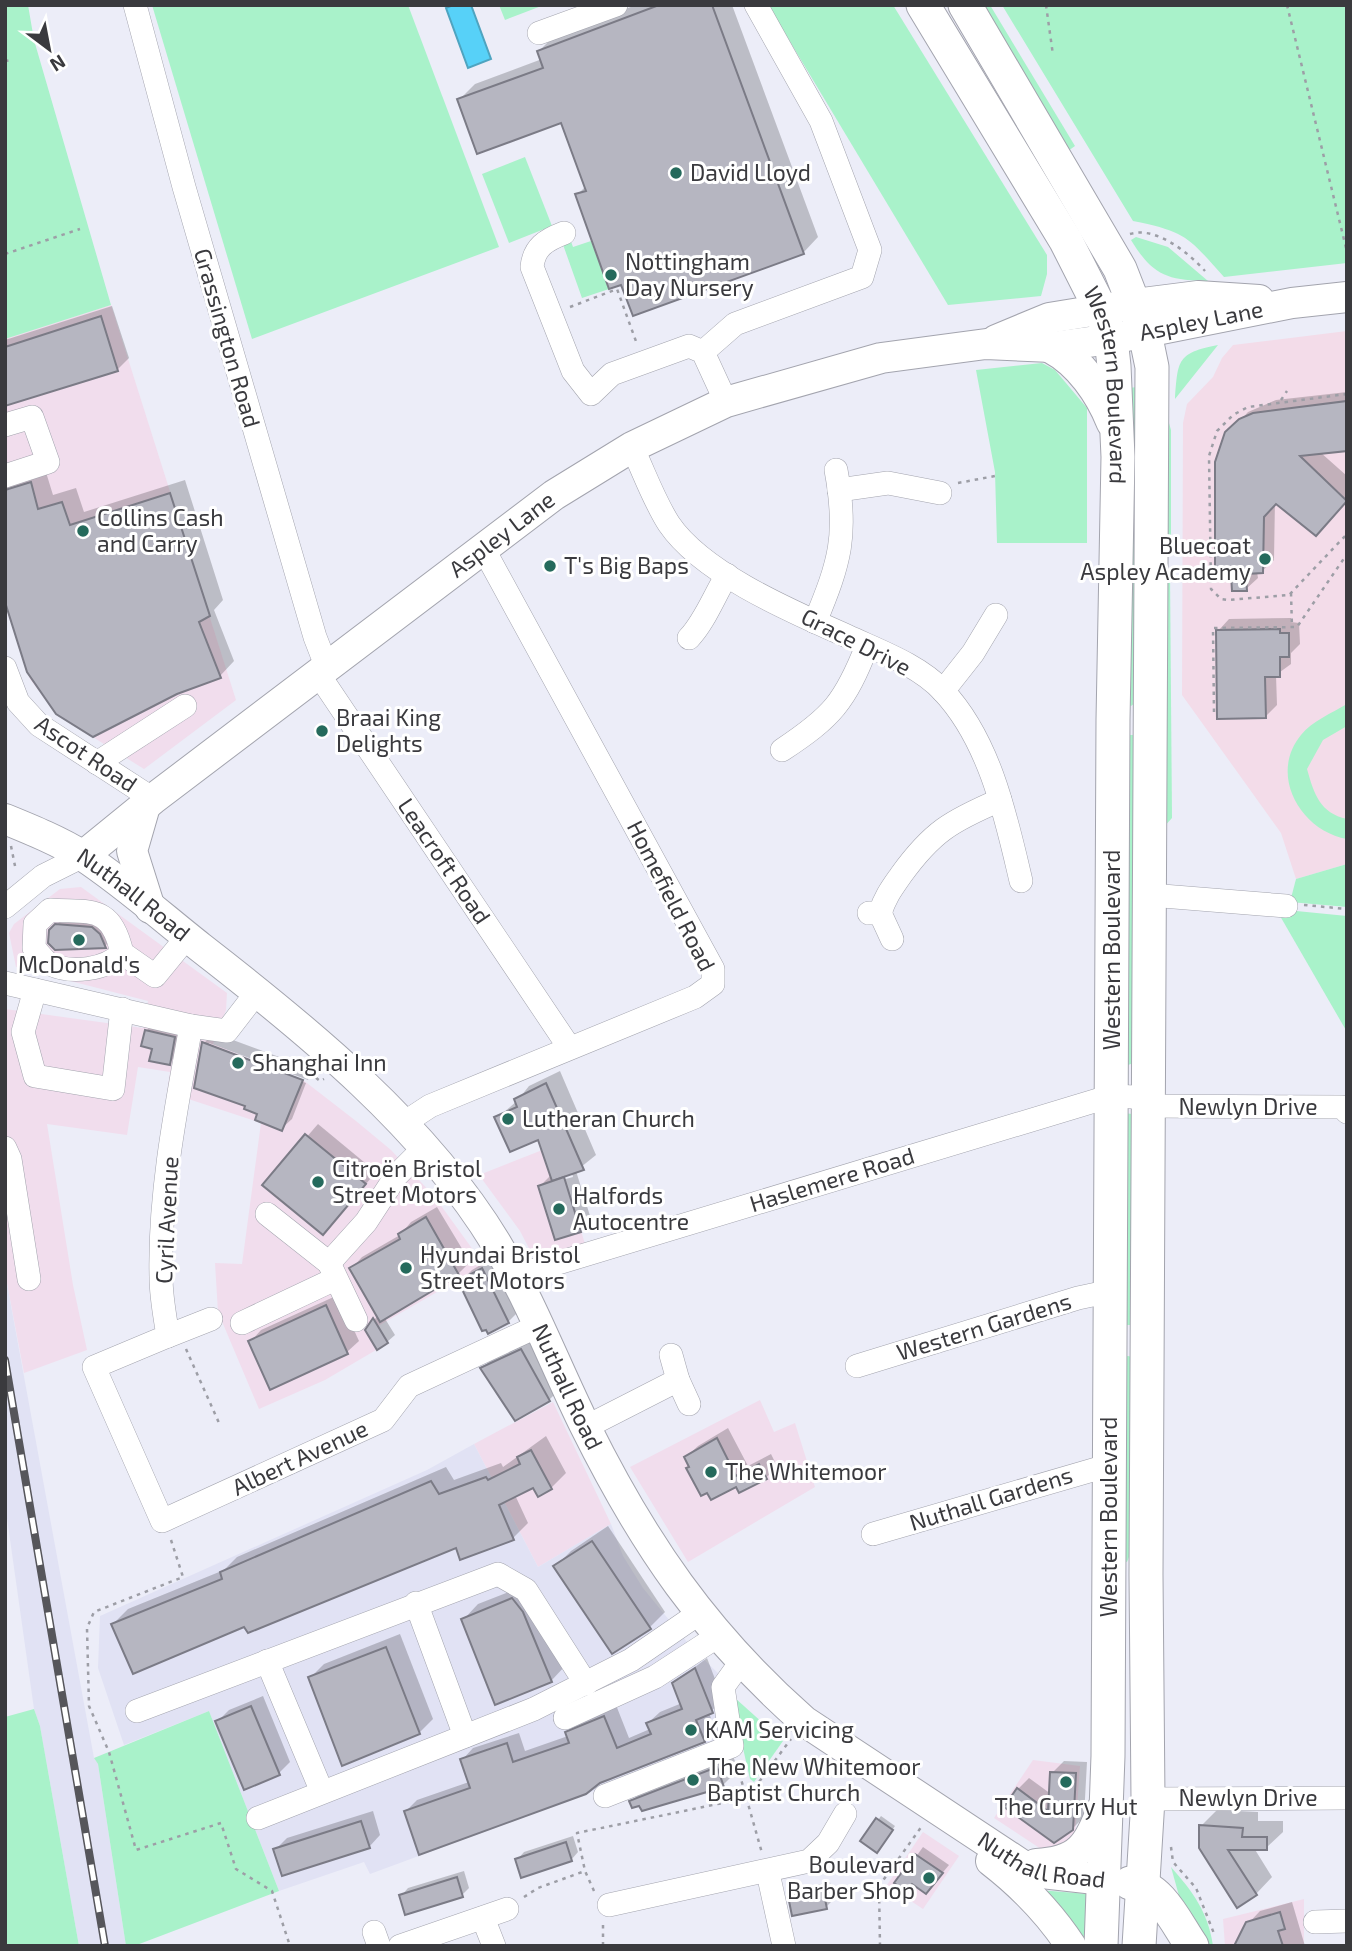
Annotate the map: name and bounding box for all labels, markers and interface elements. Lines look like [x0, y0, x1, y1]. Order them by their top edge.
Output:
north arrow [14, 14, 84, 84]
text: N [46, 50, 70, 77]
place label: David Lloyd [690, 158, 811, 186]
marker: David Lloyd [668, 165, 684, 181]
street label: Grassington Road [189, 245, 267, 430]
place label: Nottingham Day Nursery [625, 247, 754, 301]
marker: Nottingham Day Nursery [603, 267, 619, 283]
street label: Western Boulevard [1078, 281, 1133, 484]
street label: Aspley Lane [1137, 294, 1265, 346]
street label: Aspley Lane [443, 485, 560, 583]
place label: Collins Cash and Carry [97, 503, 224, 557]
marker: Collins Cash and Carry [75, 523, 91, 539]
place label: Bluecoat Aspley Academy [1080, 531, 1251, 585]
place label: T's Big Baps [564, 551, 689, 579]
marker: Bluecoat Aspley Academy [1257, 551, 1273, 567]
marker: T's Big Baps [542, 558, 558, 574]
street label: Grace Drive [797, 602, 916, 681]
place label: Braai King Delights [336, 703, 441, 757]
street label: Ascot Road [30, 709, 143, 797]
marker: Braai King Delights [314, 723, 330, 739]
street label: Leacroft Road [393, 792, 497, 929]
street label: Homefield Road [622, 816, 722, 976]
street label: Nuthall Road [72, 841, 196, 947]
street label: Western Boulevard [1097, 850, 1125, 1050]
marker: McDonald's [71, 932, 87, 948]
place label: McDonald's [18, 950, 140, 978]
place label: Shanghai Inn [252, 1048, 387, 1076]
marker: Shanghai Inn [230, 1055, 246, 1071]
street label: Newlyn Drive [1178, 1092, 1318, 1120]
place label: Lutheran Church [522, 1104, 695, 1132]
marker: Lutheran Church [500, 1111, 516, 1127]
street label: Haslemere Road [746, 1141, 917, 1217]
place label: Citroën Bristol Street Motors [332, 1154, 482, 1208]
street label: Cyril Avenue [149, 1155, 183, 1285]
marker: Citroën Bristol Street Motors [310, 1174, 326, 1190]
place label: Halfords Autocentre [573, 1181, 689, 1235]
marker: Halfords Autocentre [551, 1201, 567, 1217]
place label: Hyundai Bristol Street Motors [420, 1240, 580, 1294]
marker: Hyundai Bristol Street Motors [398, 1260, 414, 1276]
street label: Western Gardens [893, 1286, 1074, 1366]
street label: Nuthall Road [527, 1319, 609, 1454]
street label: Albert Avenue [227, 1414, 372, 1501]
street label: Western Boulevard [1094, 1417, 1122, 1617]
place label: The Whitemoor [725, 1457, 886, 1485]
street label: Nuthall Gardens [906, 1460, 1076, 1536]
marker: The Whitemoor [703, 1464, 719, 1480]
place label: KAM Servicing [705, 1715, 854, 1743]
marker: KAM Servicing [683, 1722, 699, 1738]
place label: The New Whitemoor Baptist Church [707, 1752, 921, 1806]
marker: The New Whitemoor Baptist Church [685, 1772, 701, 1788]
marker: The Curry Hut [1058, 1774, 1074, 1790]
street label: Newlyn Drive [1178, 1783, 1318, 1811]
place label: The Curry Hut [995, 1792, 1138, 1820]
street label: Nuthall Road [973, 1825, 1107, 1893]
place label: Boulevard Barber Shop [787, 1850, 915, 1904]
marker: Boulevard Barber Shop [921, 1870, 937, 1886]

